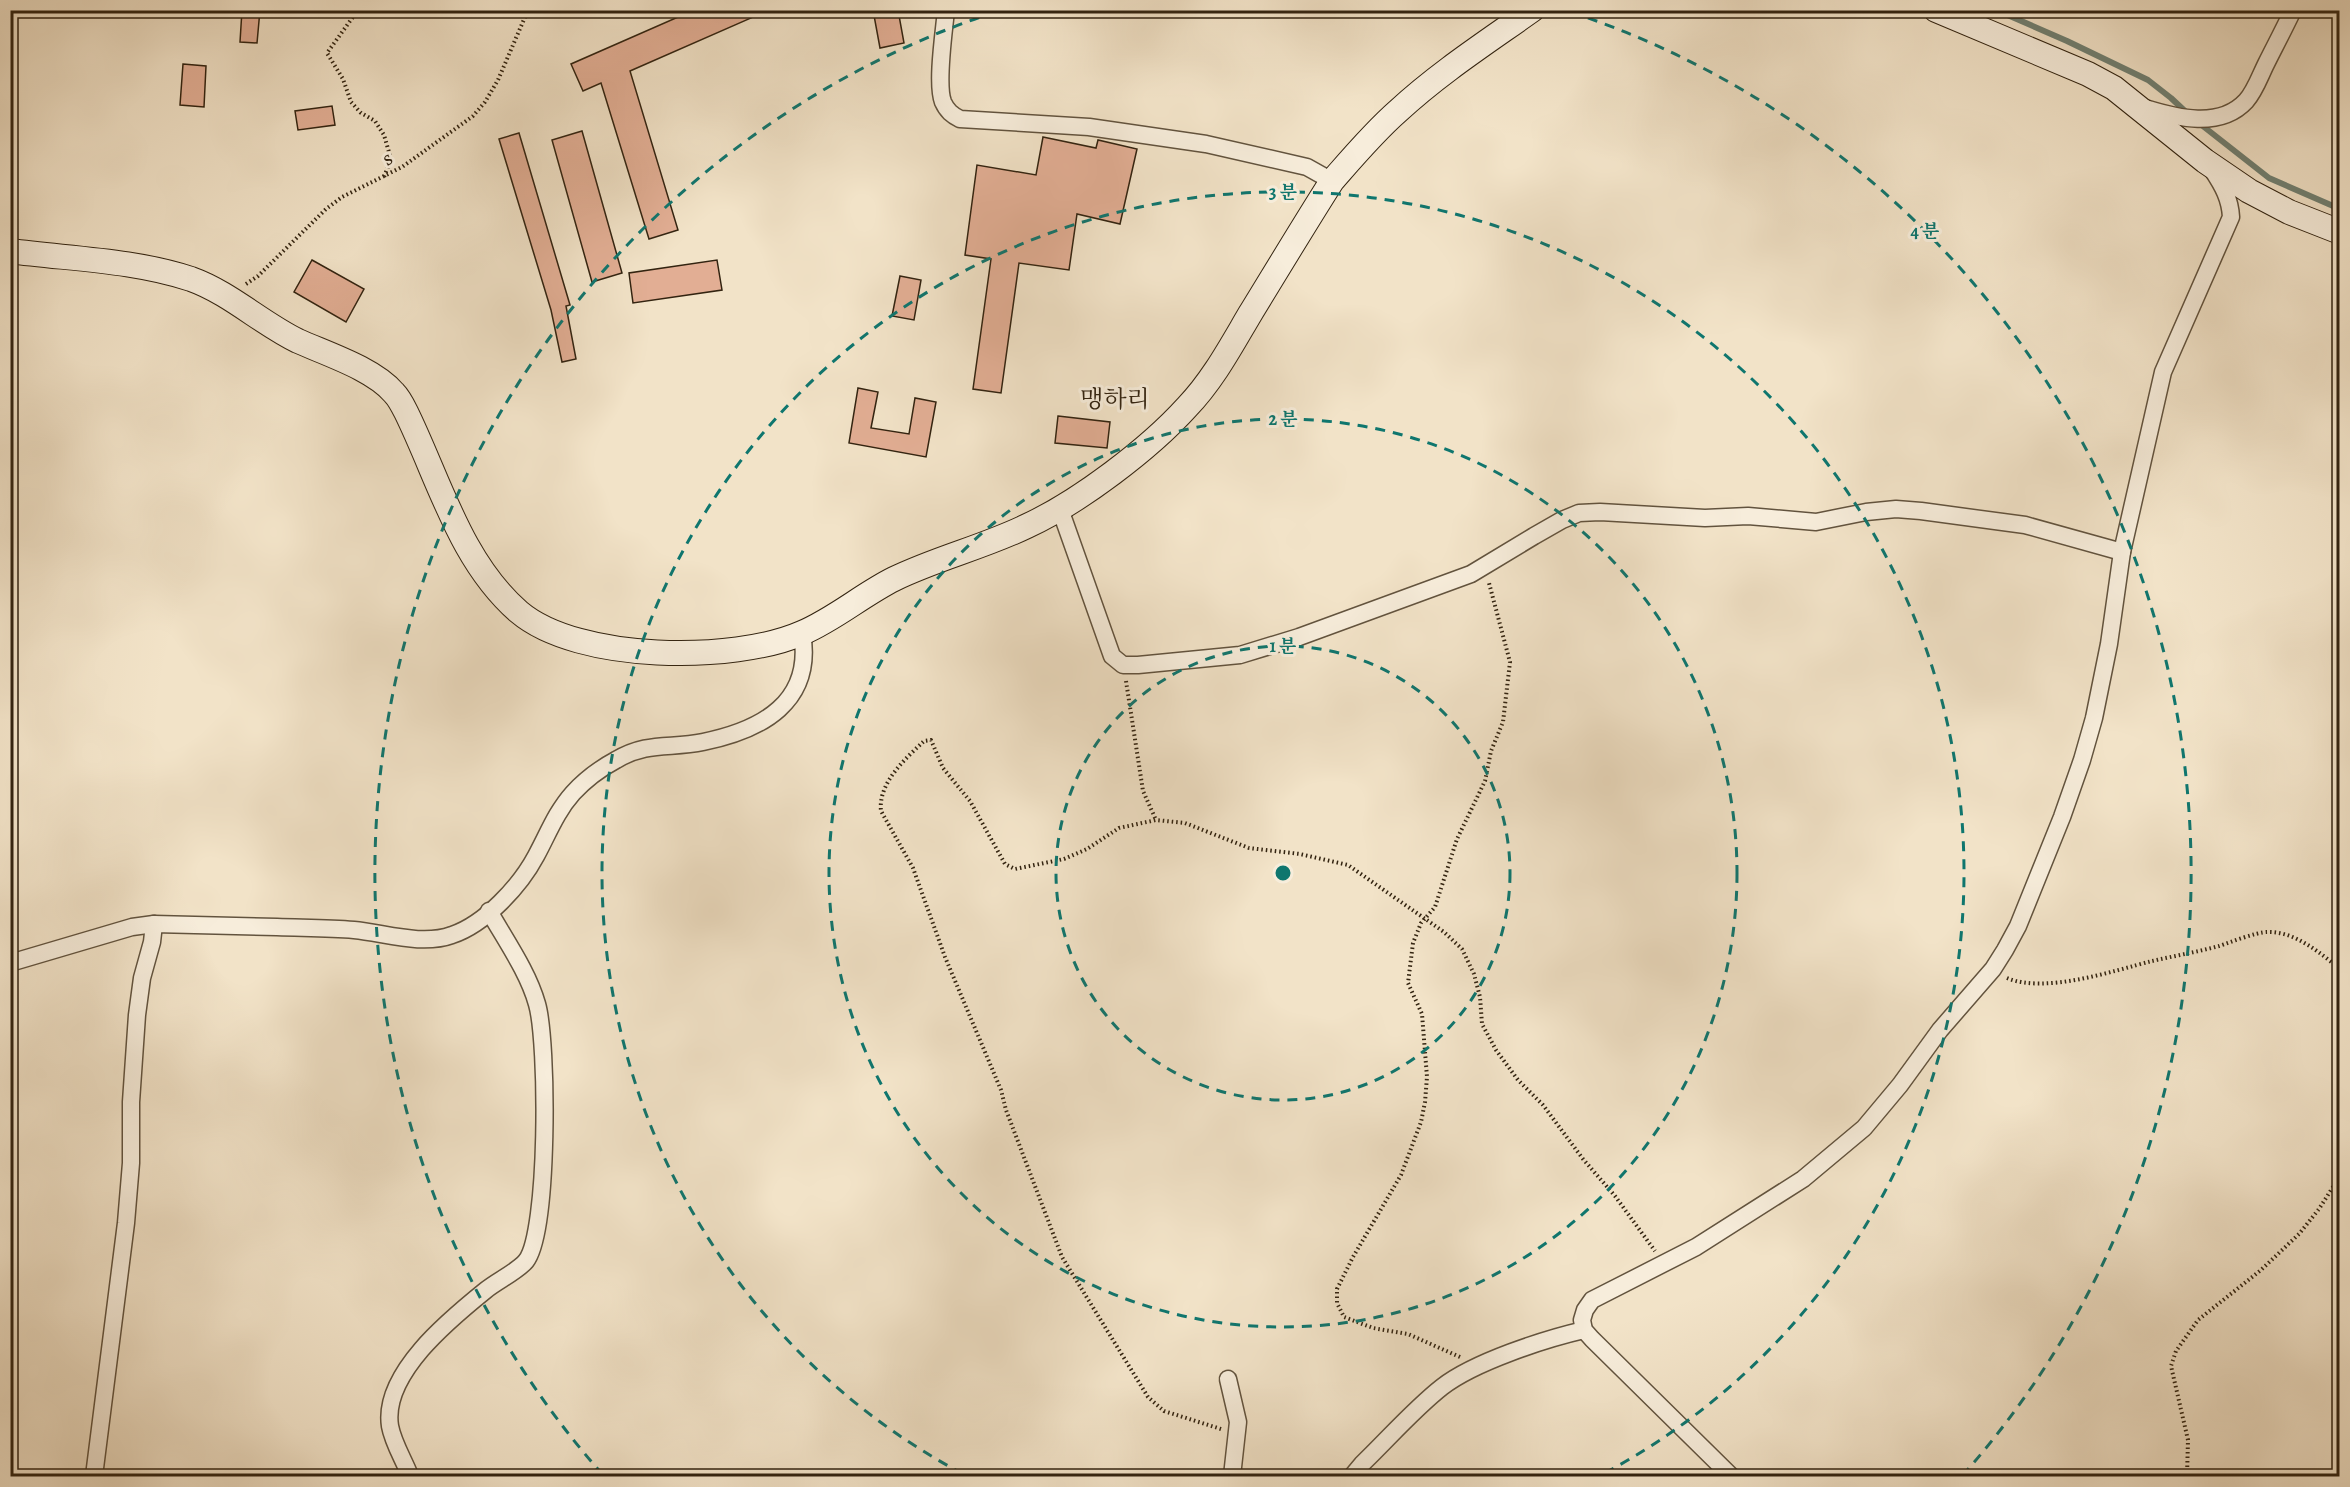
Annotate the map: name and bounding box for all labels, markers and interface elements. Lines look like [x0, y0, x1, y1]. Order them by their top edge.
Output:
street label: s [376, 144, 398, 172]
text: 3 분 [1269, 180, 1298, 204]
text: 4 분 [1911, 219, 1940, 243]
district label: 맹하리 [1080, 383, 1150, 415]
text: 2 분 [1268, 407, 1298, 431]
text: 1 분 [1270, 634, 1297, 658]
centre of rings [1273, 863, 1293, 883]

